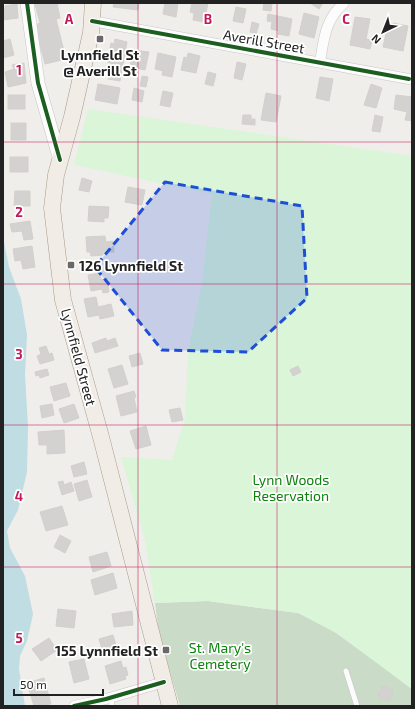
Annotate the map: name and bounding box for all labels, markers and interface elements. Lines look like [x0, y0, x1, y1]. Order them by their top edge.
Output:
text: A [65, 11, 74, 27]
text: B [204, 11, 212, 27]
text: C [342, 11, 350, 27]
north arrow [363, 12, 403, 52]
street label: Averill Street [222, 25, 306, 57]
text: N [368, 32, 383, 47]
marker: Lynnfield St @ Averill St [95, 34, 105, 44]
place label: Lynnfield St @ Averill St [61, 46, 140, 79]
text: 1 [16, 62, 22, 78]
text: 2 [15, 204, 23, 220]
place label: 126 Lynnfield St [79, 257, 183, 274]
marker: 126 Lynnfield St [66, 260, 76, 270]
street label: Lynnfield Street [58, 306, 100, 408]
text: 3 [15, 346, 23, 362]
park label: Lynn Woods Reservation [253, 471, 329, 504]
text: 4 [15, 488, 23, 504]
text: 5 [15, 630, 23, 646]
park label: St. Mary's Cemetery [189, 639, 251, 672]
place label: 155 Lynnfield St [55, 642, 158, 659]
marker: 155 Lynnfield St [161, 645, 171, 655]
scale bar [14, 671, 103, 697]
text: 50 m [20, 677, 47, 691]

